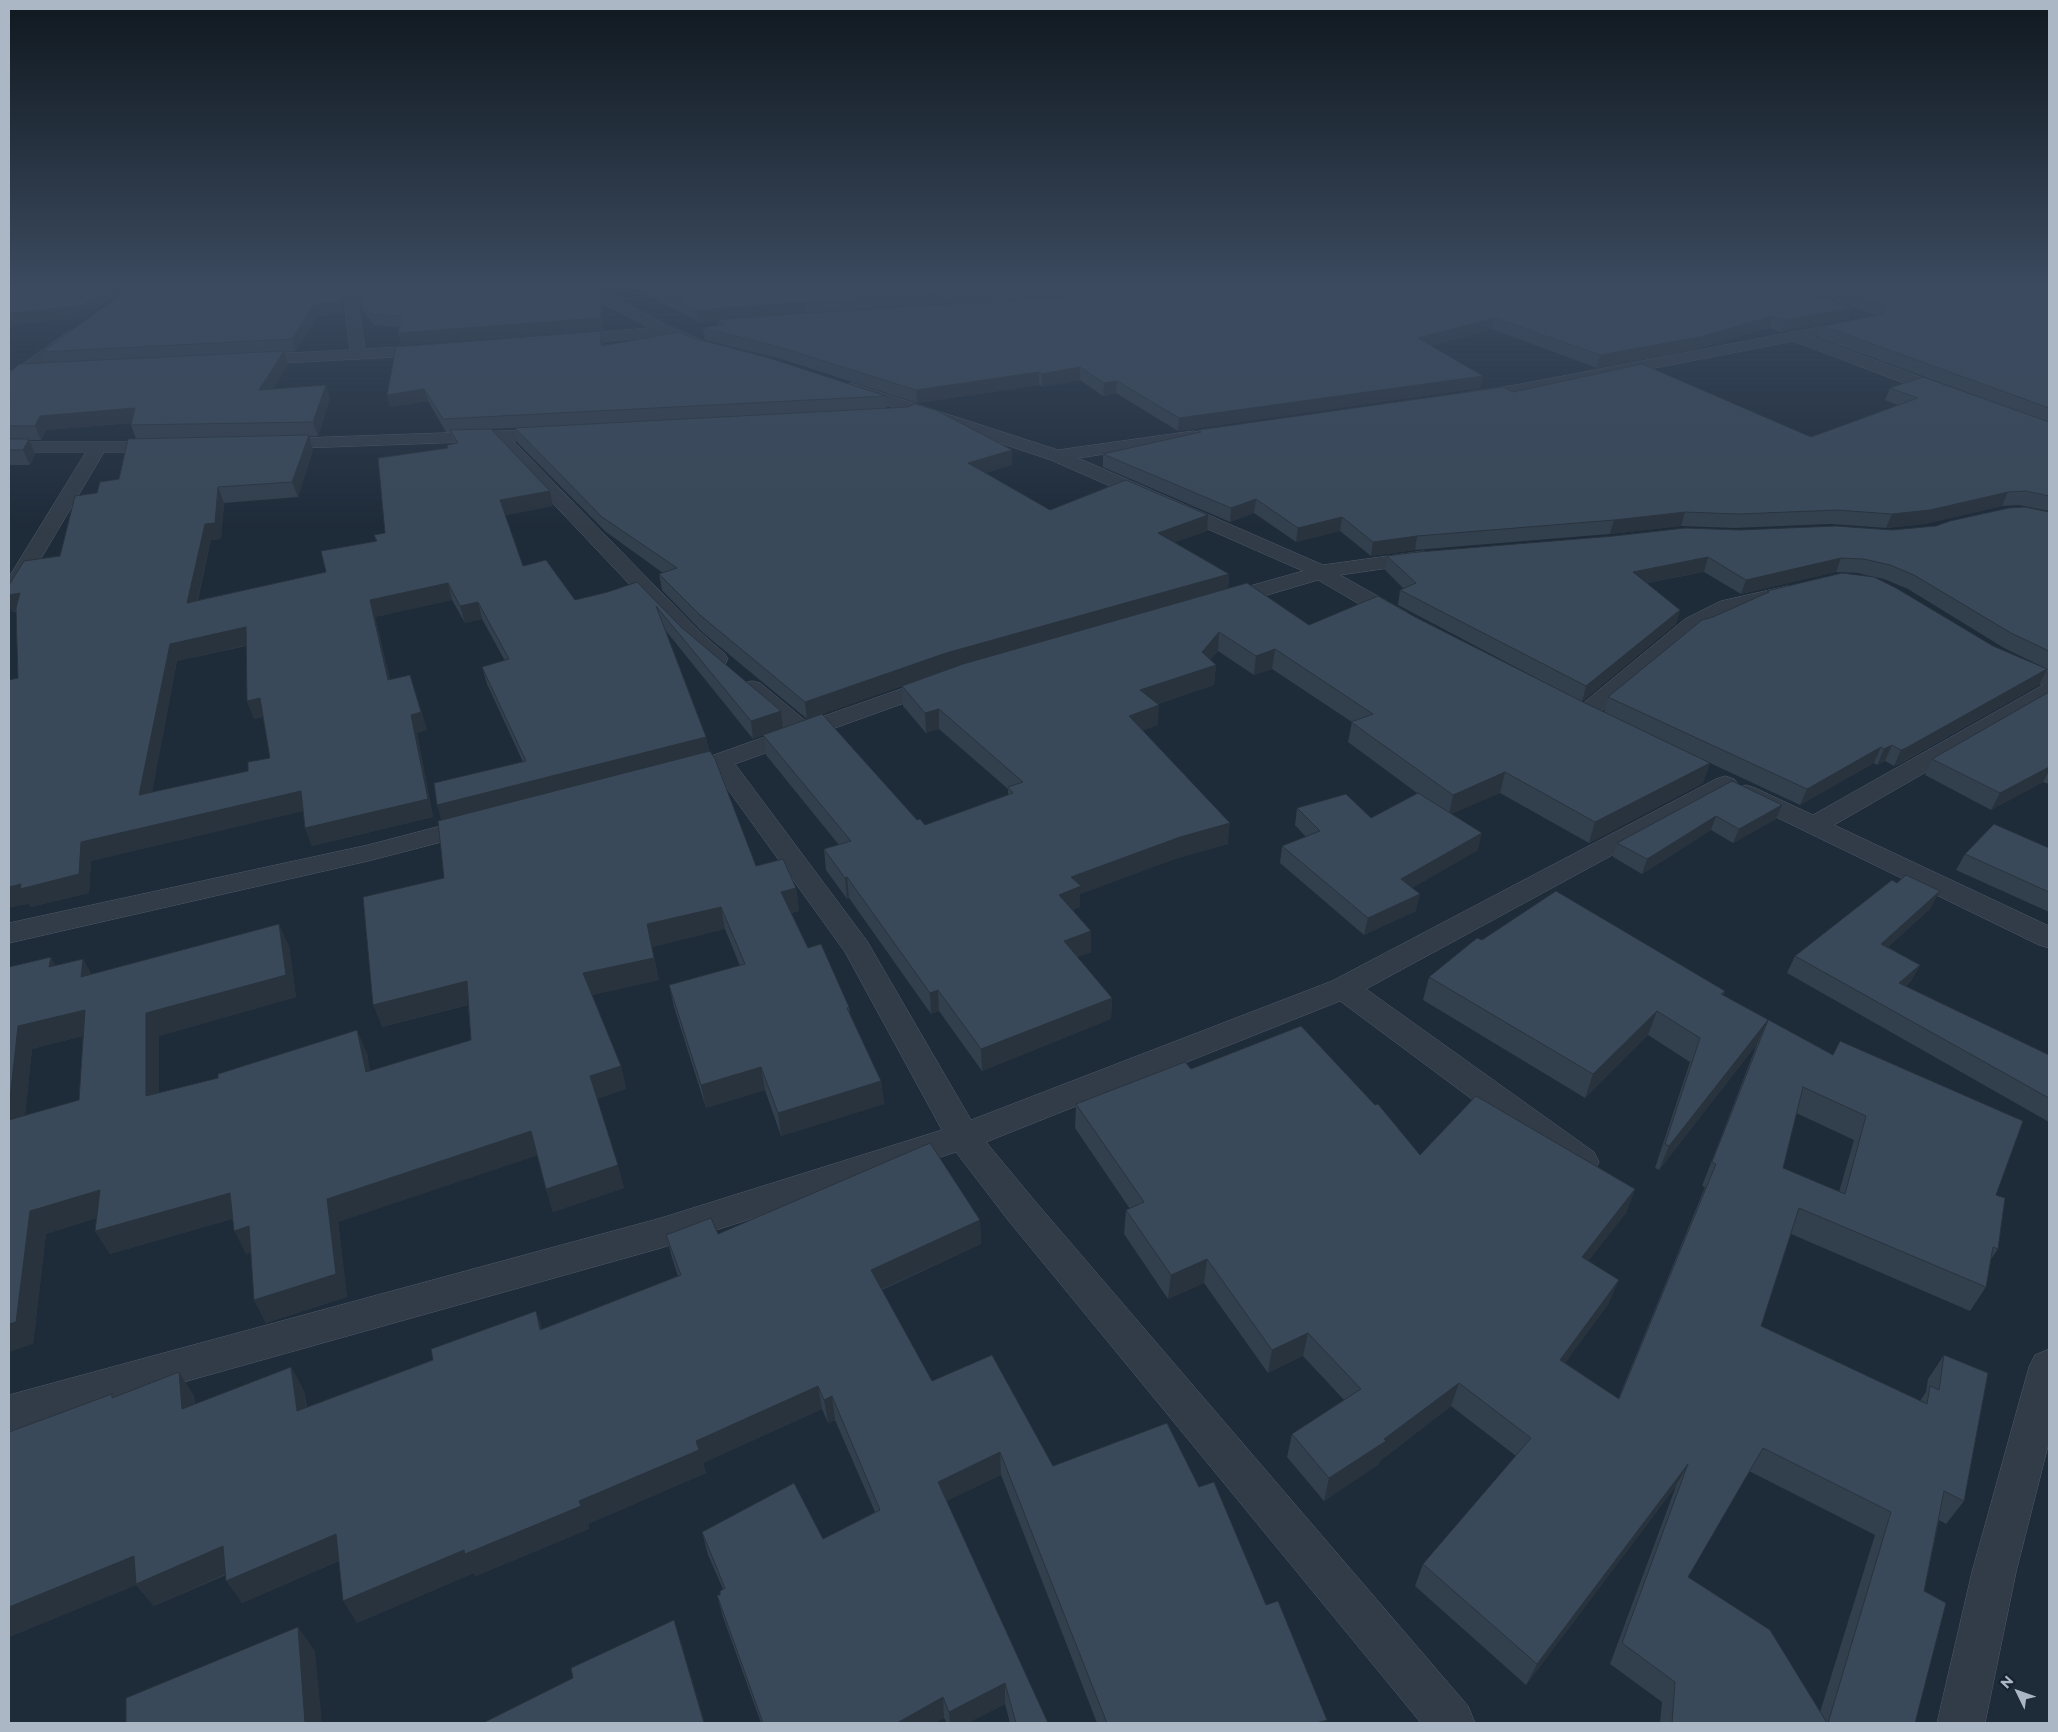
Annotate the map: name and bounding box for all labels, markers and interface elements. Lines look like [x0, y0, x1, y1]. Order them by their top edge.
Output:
north arrow [1993, 1667, 2043, 1717]
text: N [1996, 1672, 2017, 1692]

